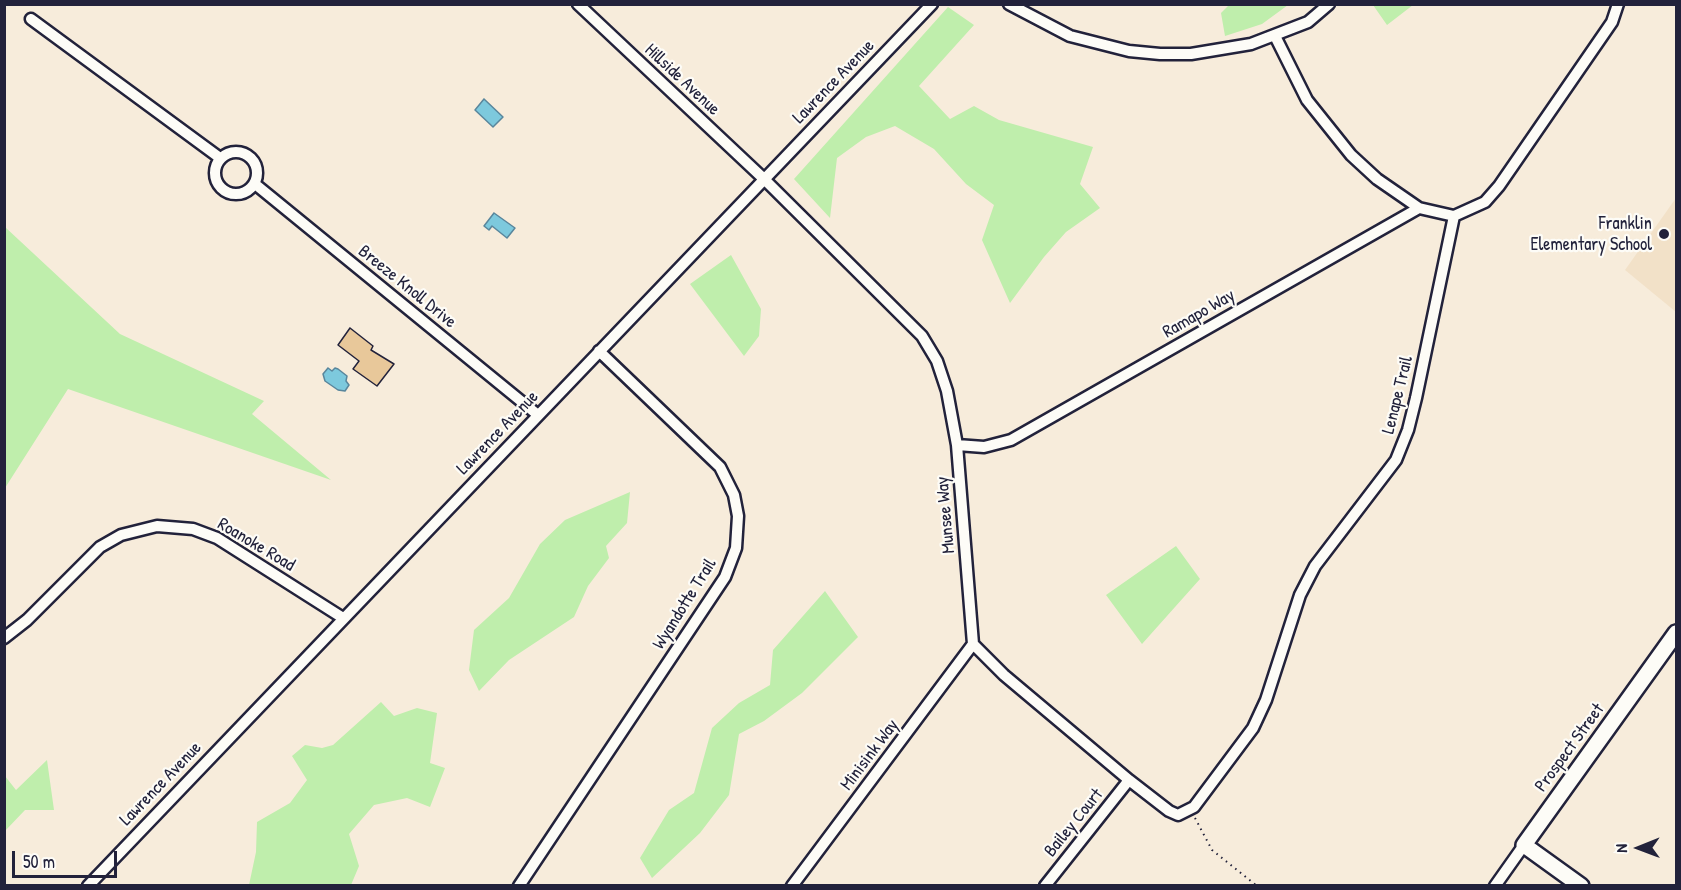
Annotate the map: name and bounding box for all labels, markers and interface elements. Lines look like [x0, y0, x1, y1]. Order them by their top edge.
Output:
street label: Lawrence Avenue [789, 36, 879, 128]
street label: Hillside Avenue [640, 40, 724, 120]
place label: Franklin Elementary School [1531, 213, 1652, 256]
marker: Franklin Elementary School [1657, 227, 1671, 241]
street label: Breeze Knoll Drive [354, 241, 460, 333]
street label: Ramapo Way [1159, 285, 1239, 343]
street label: Lenape Trail [1378, 354, 1418, 436]
street label: Lawrence Avenue [453, 387, 543, 479]
street label: Munsee Way [932, 476, 960, 554]
street label: Roanoke Road [214, 514, 298, 576]
street label: Wyandotte Trail [649, 555, 721, 653]
street label: Prospect Street [1531, 700, 1609, 796]
street label: Minisink Way [836, 715, 904, 795]
street label: Lawrence Avenue [116, 738, 206, 830]
street label: Bailey Court [1040, 785, 1108, 861]
north arrow [1609, 818, 1669, 878]
scale bar [15, 839, 120, 877]
text: N [1610, 844, 1632, 853]
text: 50 m [23, 849, 55, 874]

